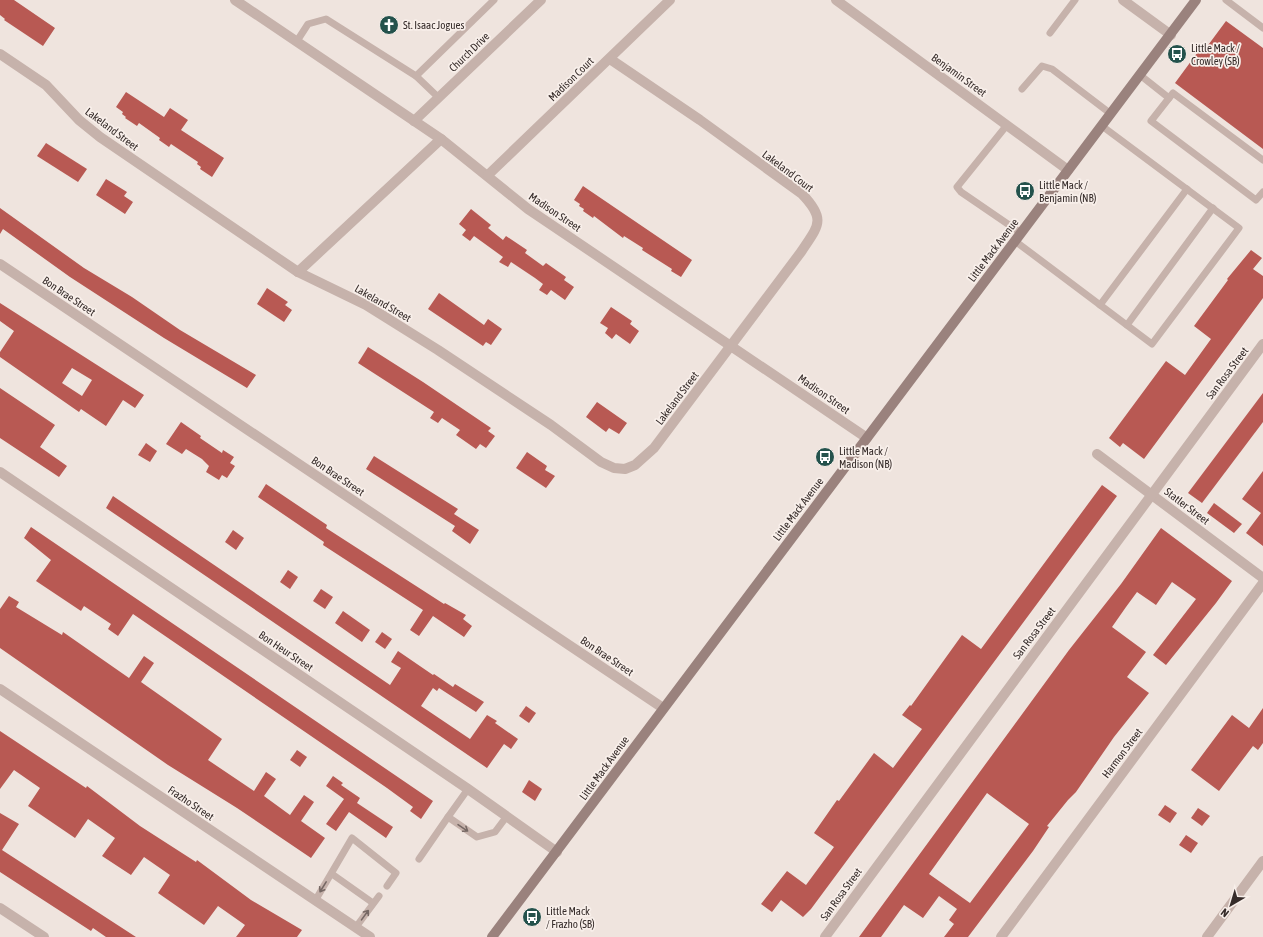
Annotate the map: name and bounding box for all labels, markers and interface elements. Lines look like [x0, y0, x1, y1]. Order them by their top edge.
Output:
church icon: St. Isaac Jogues [378, 14, 400, 36]
place label: St. Isaac Jogues [403, 19, 464, 31]
street label: Church Drive [446, 30, 492, 74]
place label: Little Mack / Crowley (SB) [1191, 42, 1240, 67]
bus stop icon: Little Mack / Crowley (SB) [1166, 43, 1188, 65]
street label: Benjamin Street [929, 51, 989, 99]
street label: Madison Court [546, 55, 596, 103]
street label: Lakeland Street [83, 105, 141, 153]
street label: Lakeland Court [760, 148, 816, 194]
place label: Little Mack / Benjamin (NB) [1039, 179, 1097, 204]
bus stop icon: Little Mack / Benjamin (NB) [1014, 180, 1036, 202]
street label: Madison Street [527, 190, 583, 234]
street label: Little Mack Avenue [965, 216, 1021, 284]
street label: Bon Brae Street [40, 274, 98, 318]
street label: Lakeland Street [353, 282, 413, 324]
street label: San Rosa Street [1204, 345, 1250, 401]
street label: Lakeland Street [653, 369, 701, 427]
street label: Madison Street [796, 372, 852, 416]
place label: Little Mack / Madison (NB) [839, 445, 892, 470]
bus stop icon: Little Mack / Madison (NB) [814, 446, 836, 468]
street label: Bon Brae Street [309, 454, 367, 498]
street label: Little Mack Avenue [770, 475, 826, 543]
street label: Statler Street [1162, 485, 1212, 527]
street label: San Rosa Street [1011, 605, 1057, 661]
street label: Bon Heur Street [257, 628, 315, 674]
street label: Bon Brae Street [578, 634, 636, 678]
street label: Harmon Street [1100, 726, 1144, 780]
street label: Little Mack Avenue [577, 734, 631, 802]
street label: Frazho Street [166, 783, 216, 823]
one-way arrow [457, 824, 469, 832]
street label: San Rosa Street [818, 865, 864, 923]
one-way arrow [319, 881, 327, 892]
north arrow [1211, 885, 1251, 925]
place label: Little Mack / Frazho (SB) [546, 905, 595, 930]
bus stop icon: Little Mack / Frazho (SB) [521, 906, 543, 928]
text: N [1219, 906, 1231, 920]
one-way arrow [360, 910, 369, 921]

